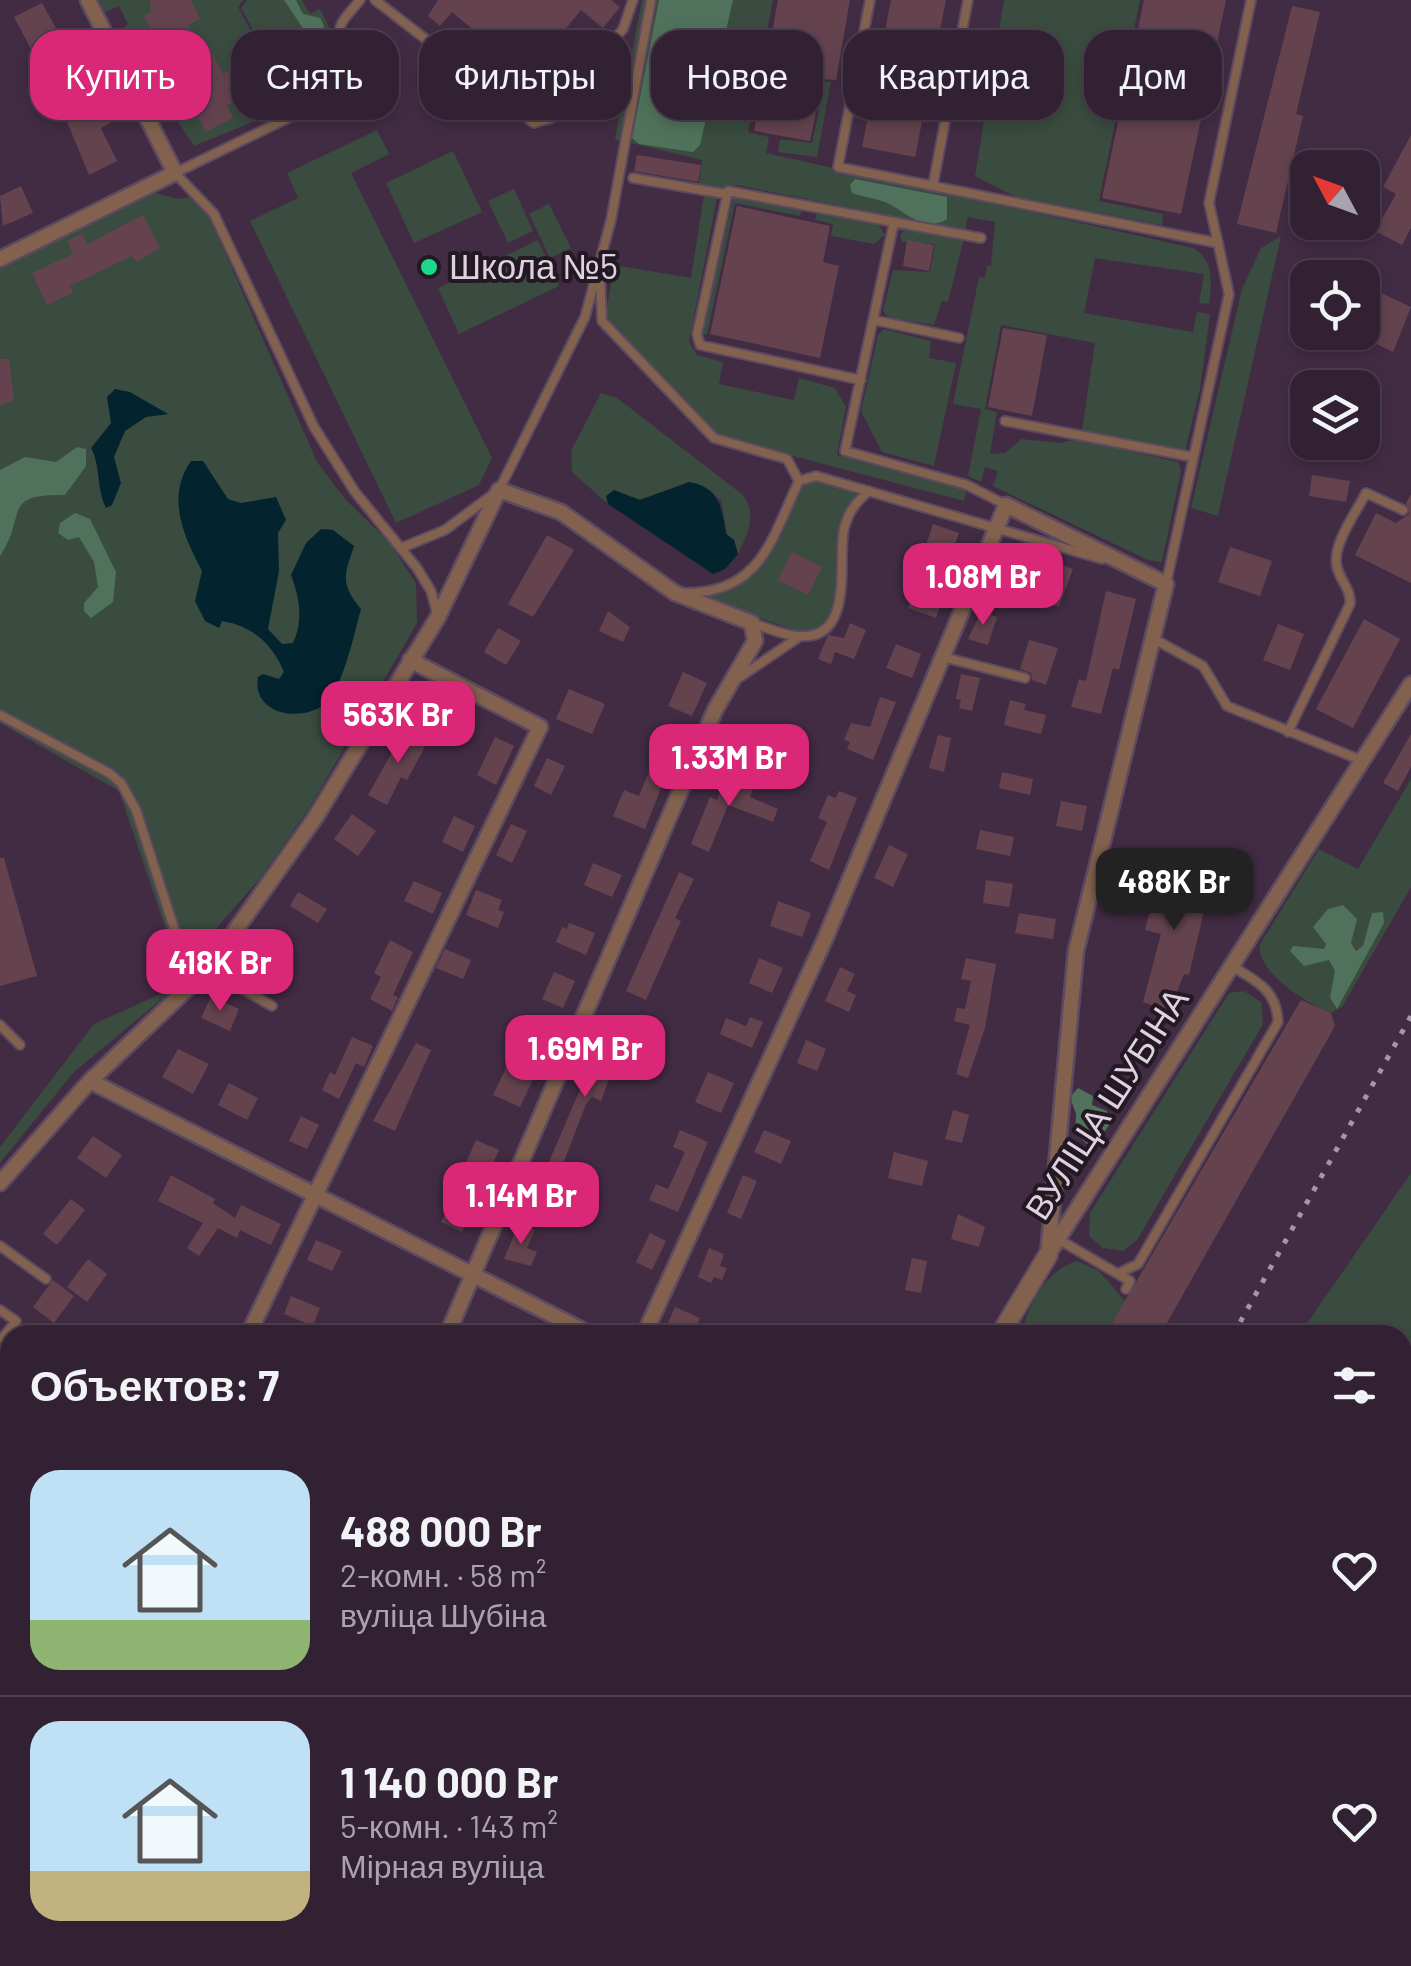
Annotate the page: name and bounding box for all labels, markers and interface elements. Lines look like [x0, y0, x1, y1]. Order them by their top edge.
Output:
chip: Купить [30, 30, 211, 120]
chip: Снять [231, 30, 399, 120]
chip: Фильтры [419, 30, 631, 120]
chip: Новое [651, 30, 823, 120]
chip: Квартира [843, 30, 1064, 120]
chip: Дом [1084, 30, 1222, 120]
north arrow [1290, 150, 1380, 240]
map controls [1290, 150, 1380, 460]
place label: Школа №5 [449, 244, 618, 286]
marker: Школа №5 [418, 256, 440, 278]
button: locate [1290, 260, 1380, 350]
button: layers [1290, 370, 1380, 460]
pin: 1.08M Br [880, 543, 1086, 628]
text: 1.08M Br [925, 556, 1041, 594]
pin: 563K Br [306, 681, 490, 766]
text: 563K Br [343, 694, 453, 732]
pin: 1.33M Br [626, 724, 832, 809]
text: 1.33M Br [671, 737, 787, 775]
pin: 488K Br [1082, 848, 1266, 933]
text: 488K Br [1118, 861, 1230, 899]
pin: 418K Br [128, 929, 312, 1014]
text: 418K Br [168, 942, 272, 980]
street label: ВУЛІЦА ШУБІНА [1015, 979, 1196, 1227]
pin: 1.69M Br [482, 1015, 688, 1100]
text: 1.69M Br [527, 1028, 643, 1066]
pin: 1.14M Br [418, 1162, 624, 1247]
text: 1.14M Br [465, 1175, 577, 1213]
icon: filters [1327, 1358, 1382, 1413]
text: Объектов: 7 [30, 1359, 279, 1409]
text: 488 000 Br [340, 1505, 542, 1555]
icon: home [110, 1510, 230, 1630]
icon: heart [1327, 1543, 1382, 1598]
text: 2-комн. · 58 m² [340, 1555, 546, 1593]
text: вуліца Шубіна [340, 1595, 547, 1633]
text: 1 140 000 Br [340, 1756, 558, 1806]
icon: home [110, 1761, 230, 1881]
icon: heart [1327, 1794, 1382, 1849]
text: 5-комн. · 143 m² [340, 1806, 558, 1844]
text: Мірная вуліца [340, 1846, 544, 1884]

